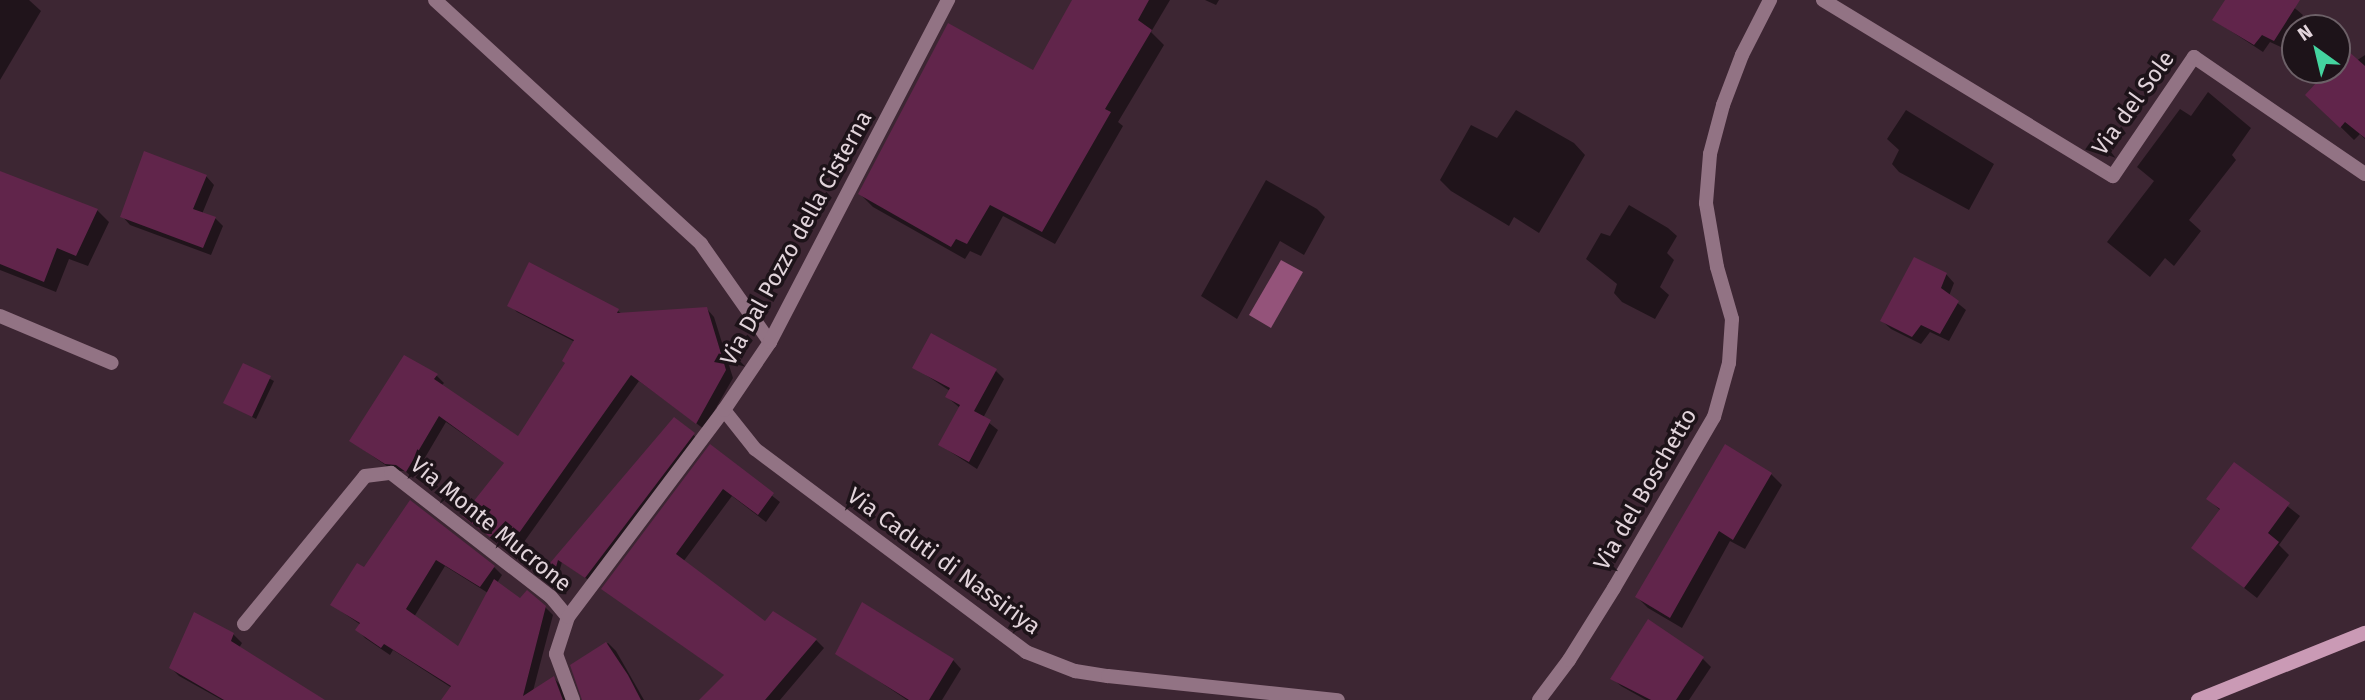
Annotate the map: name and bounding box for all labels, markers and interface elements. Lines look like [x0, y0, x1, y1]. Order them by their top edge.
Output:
north arrow [2281, 14, 2351, 84]
text: N [2293, 20, 2317, 46]
street label: Via del Sole [2086, 45, 2180, 161]
street label: Via Dal Pozzo della Cisterna [714, 106, 878, 370]
street label: Via del Boschetto [1588, 403, 1702, 575]
street label: Via Monte Mucrone [405, 451, 577, 597]
street label: Via Caduti di Nassiriya [842, 482, 1046, 640]

